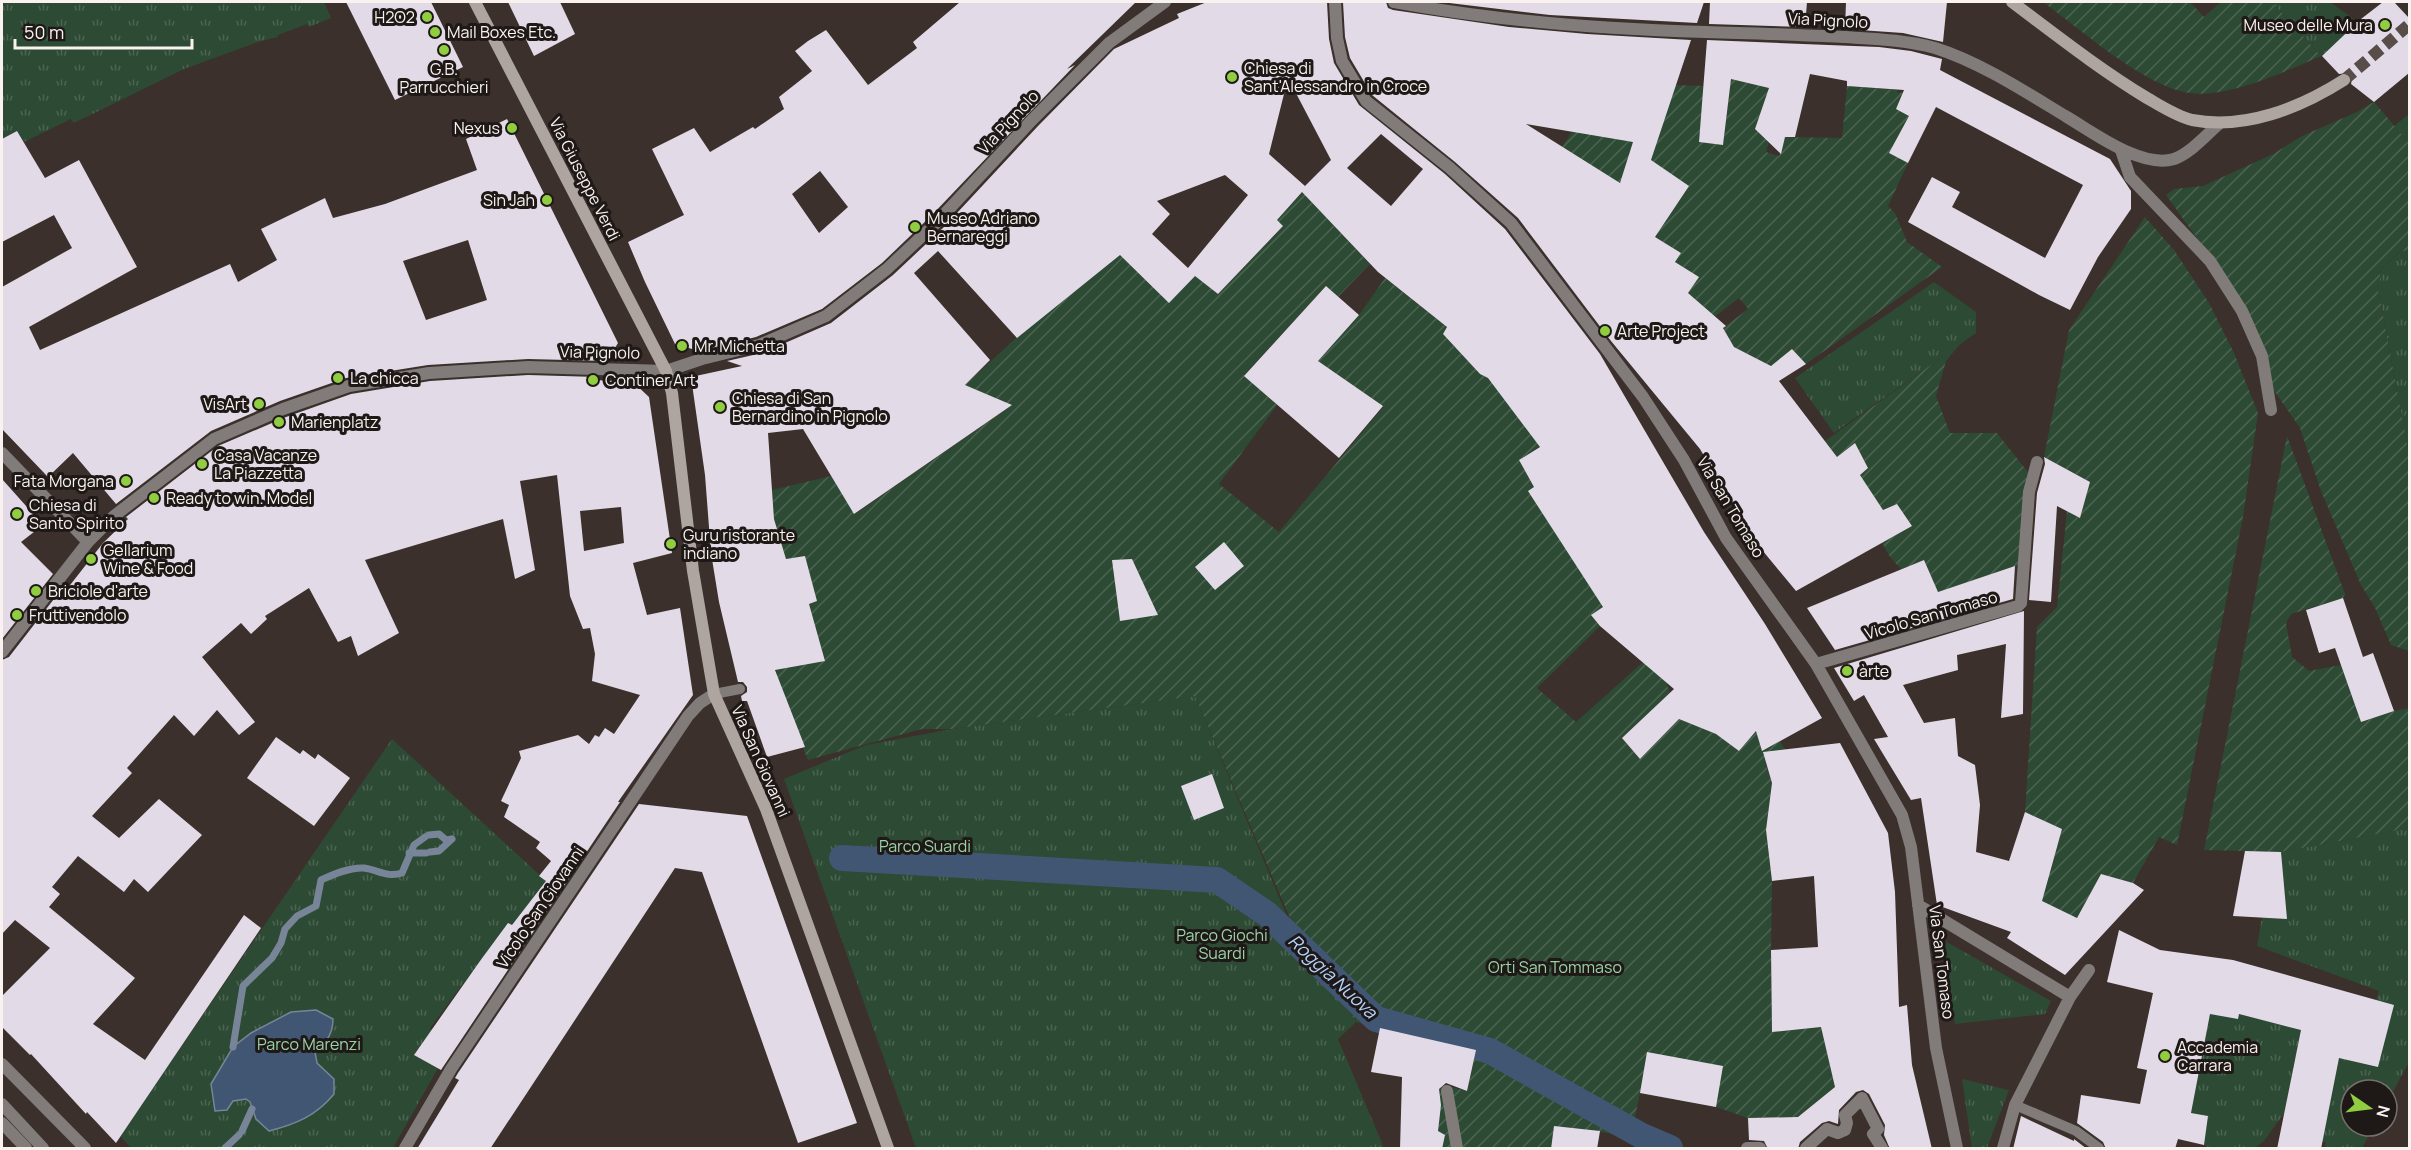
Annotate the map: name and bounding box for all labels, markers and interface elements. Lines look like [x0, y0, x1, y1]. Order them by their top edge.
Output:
place label: H2O2 [374, 6, 415, 28]
street label: Via Pignolo [1787, 7, 1869, 33]
marker: H2O2 [420, 10, 434, 24]
scale bar [15, 12, 192, 50]
place label: Museo delle Mura [2243, 14, 2373, 36]
marker: Museo delle Mura [2378, 18, 2392, 32]
text: 50 m [24, 20, 64, 44]
place label: Mail Boxes Etc. [447, 21, 556, 43]
marker: Mail Boxes Etc. [428, 25, 442, 39]
marker: G.B. Parrucchieri [437, 43, 451, 57]
place label: Chiesa di Sant'Alessandro in Croce [1244, 57, 1427, 97]
place label: G.B. Parrucchieri [400, 58, 488, 98]
marker: Chiesa di Sant'Alessandro in Croce [1225, 70, 1239, 84]
street label: Via Pignolo [973, 85, 1043, 159]
street label: Via Giuseppe Verdi [544, 114, 626, 244]
place label: Nexus [454, 117, 500, 139]
marker: Nexus [505, 121, 519, 135]
place label: Sin Jah [483, 189, 535, 211]
marker: Sin Jah [540, 193, 554, 207]
place label: Museo Adriano Bernareggi [927, 207, 1037, 247]
marker: Museo Adriano Bernareggi [908, 220, 922, 234]
place label: Arte Project [1617, 320, 1705, 342]
marker: Arte Project [1598, 324, 1612, 338]
place label: Mr. Michetta [694, 335, 785, 357]
marker: Mr. Michetta [675, 339, 689, 353]
street label: Via Pignolo [560, 340, 640, 364]
place label: La chicca [350, 367, 419, 389]
place label: Continer Art [605, 369, 696, 391]
marker: La chicca [331, 371, 345, 385]
marker: Continer Art [586, 373, 600, 387]
place label: Chiesa di San Bernardino in Pignolo [732, 387, 888, 427]
place label: VisArt [203, 393, 247, 415]
marker: VisArt [252, 397, 266, 411]
marker: Chiesa di San Bernardino in Pignolo [713, 400, 727, 414]
place label: Marienplatz [291, 411, 378, 433]
marker: Marienplatz [272, 415, 286, 429]
place label: Casa Vacanze La Piazzetta [214, 444, 317, 484]
street label: Via San Tomaso [1692, 452, 1770, 562]
marker: Casa Vacanze La Piazzetta [195, 457, 209, 471]
place label: Fata Morgana [14, 470, 114, 492]
marker: Fata Morgana [119, 474, 133, 488]
place label: Ready to win. Model [166, 487, 312, 509]
marker: Ready to win. Model [147, 491, 161, 505]
place label: Chiesa di Santo Spirito [29, 494, 124, 534]
marker: Chiesa di Santo Spirito [10, 507, 24, 521]
place label: Guru ristorante indiano [683, 524, 795, 564]
marker: Guru ristorante indiano [664, 537, 678, 551]
place label: Gellarium Wine & Food [103, 539, 193, 579]
marker: Gellarium Wine & Food [84, 552, 98, 566]
place label: Briciole d'arte [48, 580, 148, 602]
marker: Briciole d'arte [29, 584, 43, 598]
street label: Vicolo San Tomaso [1862, 586, 2000, 644]
place label: Fruttivendolo [29, 604, 126, 626]
marker: Fruttivendolo [10, 608, 24, 622]
place label: àrte [1859, 660, 1889, 682]
marker: àrte [1840, 664, 1854, 678]
street label: Via San Giovanni [727, 702, 795, 820]
park label: Parco Suardi [879, 835, 971, 857]
street label: Vicolo San Giovanni [491, 842, 589, 972]
street label: Via San Tomaso [1924, 904, 1960, 1020]
park label: Parco Giochi Suardi [1176, 924, 1268, 964]
water label: Roggia Nuova [1283, 929, 1383, 1024]
park label: Orti San Tommaso [1488, 956, 1622, 978]
park label: Parco Marenzi [257, 1033, 361, 1055]
place label: Accademia Carrara [2177, 1036, 2258, 1076]
marker: Accademia Carrara [2158, 1049, 2172, 1063]
north arrow [2339, 1078, 2399, 1138]
text: N [2371, 1103, 2396, 1120]

